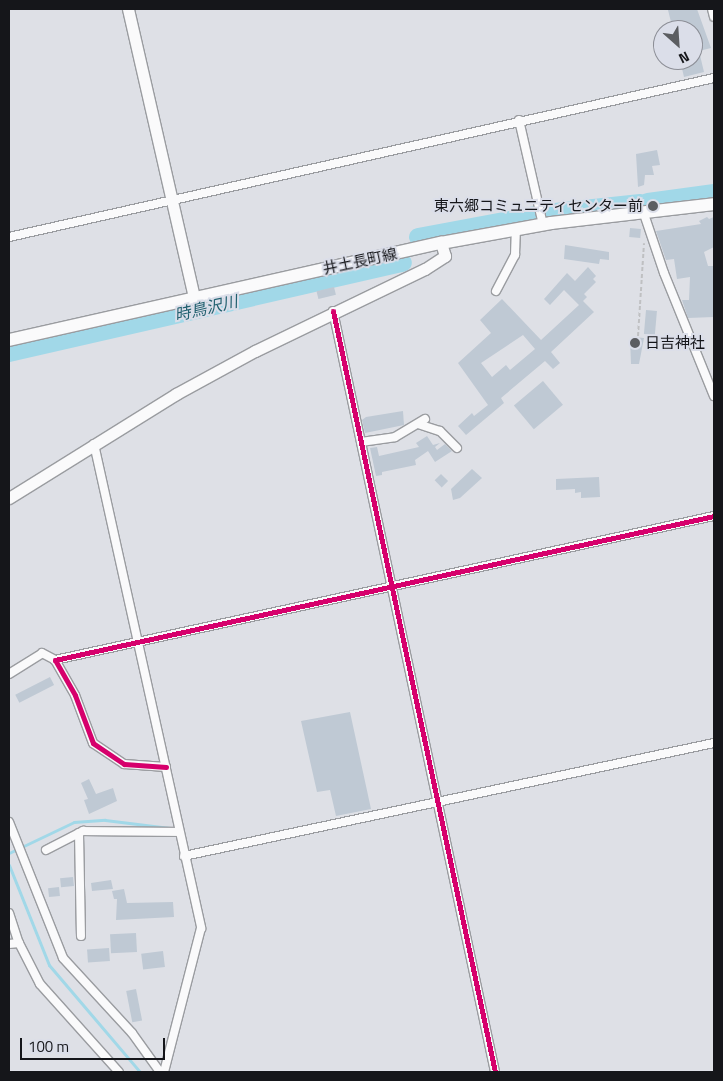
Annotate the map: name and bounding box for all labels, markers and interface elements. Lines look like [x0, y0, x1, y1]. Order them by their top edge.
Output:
north arrow [653, 20, 703, 70]
text: N [675, 46, 693, 70]
place label: 東六郷コミュニティセンター前 [433, 197, 643, 215]
marker: 東六郷コミュニティセンター前 [647, 200, 659, 212]
street label: 井土長町線 [321, 244, 399, 278]
water label: 時鳥沢川 [173, 291, 239, 325]
place label: 日吉神社 [645, 334, 705, 352]
marker: 日吉神社 [629, 337, 641, 349]
scale bar [22, 1028, 168, 1060]
text: 100 m [28, 1035, 69, 1058]

